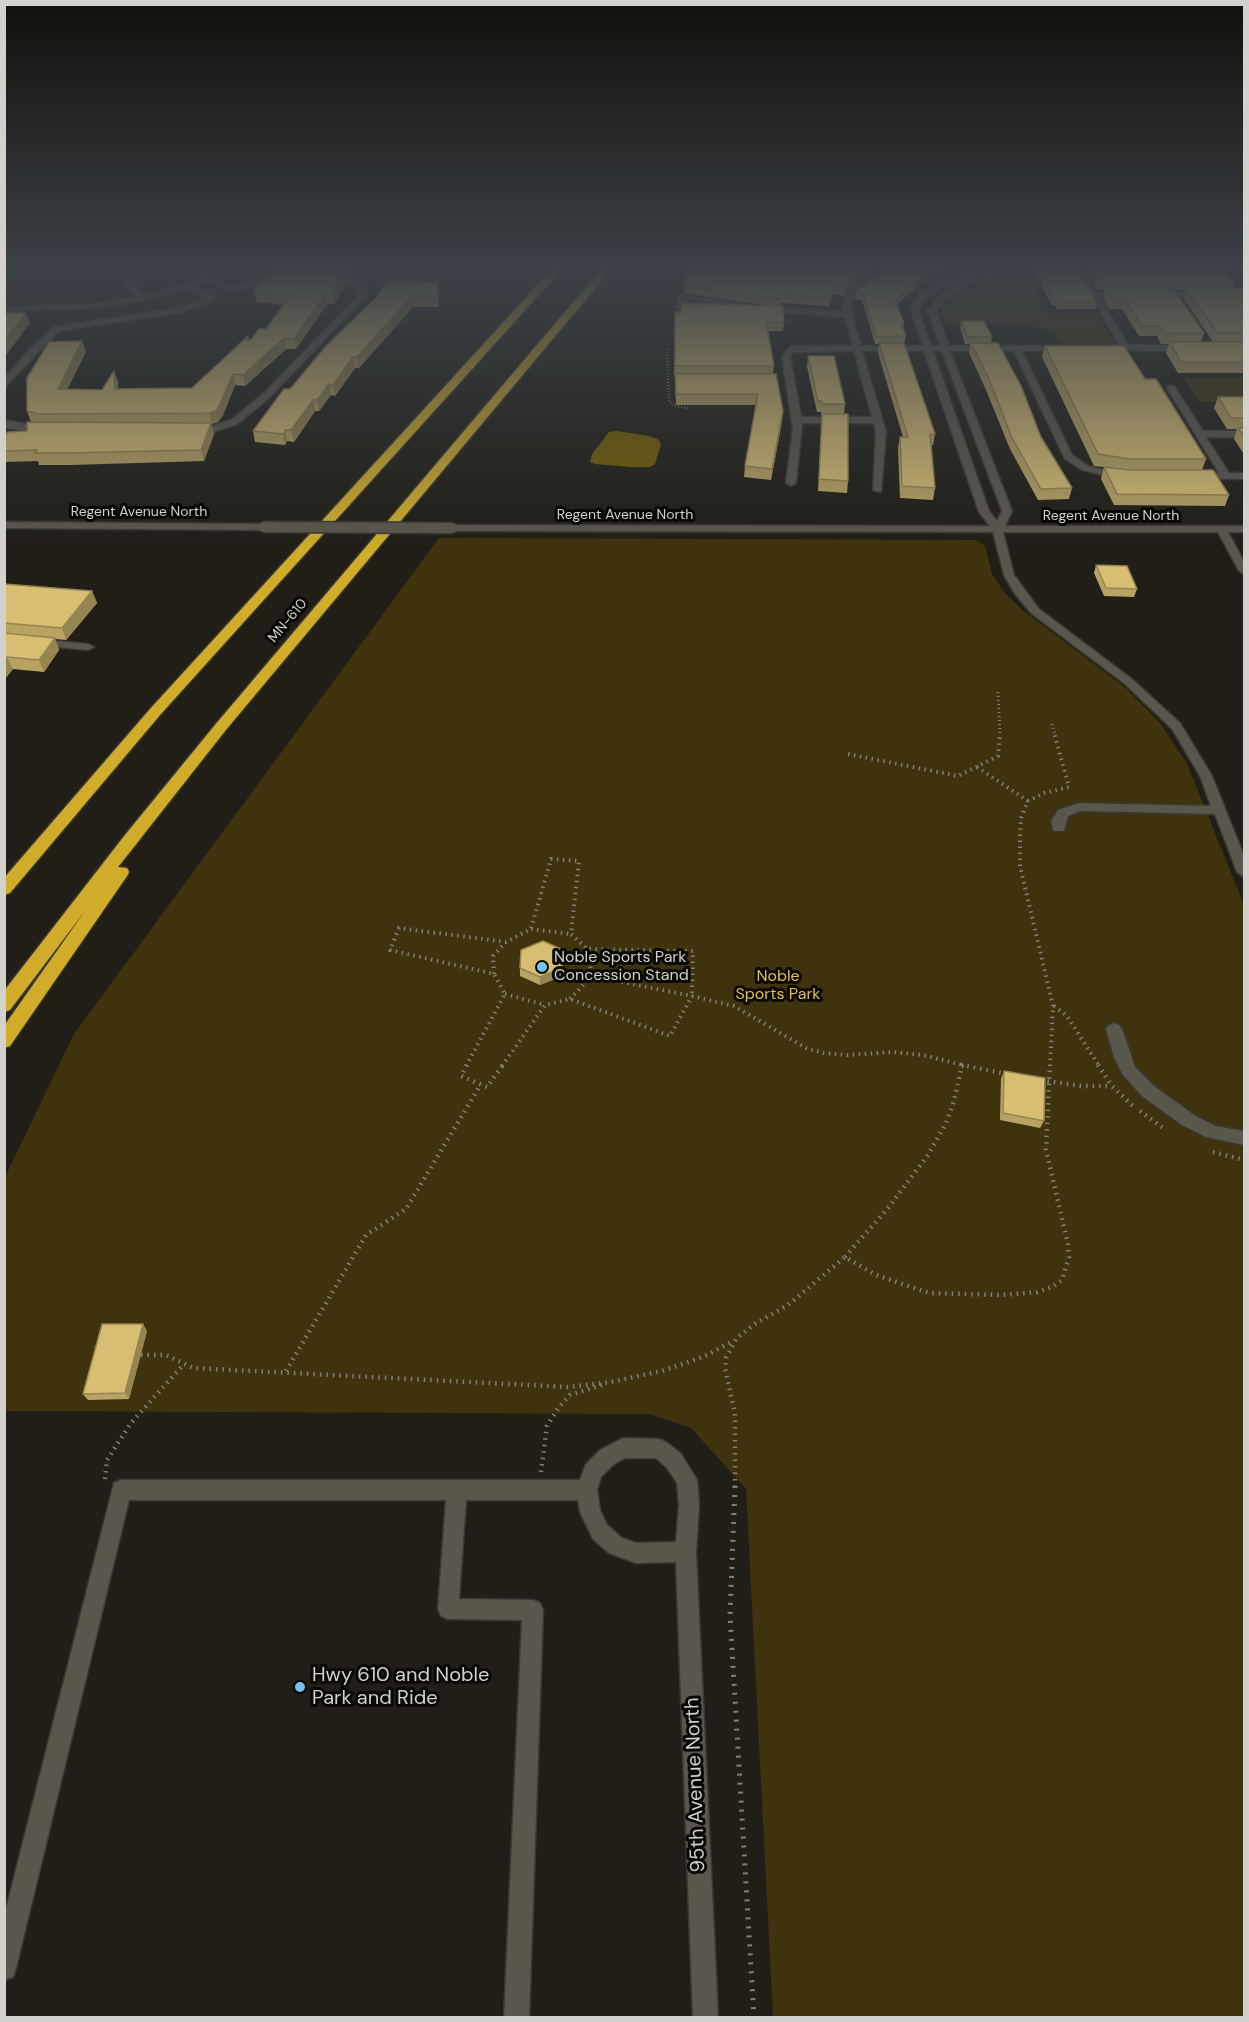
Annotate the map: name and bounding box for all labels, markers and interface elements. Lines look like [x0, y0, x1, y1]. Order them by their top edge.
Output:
street label: Regent Avenue North [71, 504, 207, 520]
street label: Regent Avenue North [557, 507, 693, 523]
street label: Regent Avenue North [1043, 508, 1179, 524]
street label: MN-610 [265, 596, 311, 646]
place label: Noble Sports Park Concession Stand [554, 948, 689, 986]
marker: Noble Sports Park Concession Stand [535, 960, 549, 974]
park label: Noble Sports Park [736, 967, 820, 1005]
place label: Hwy 610 and Noble Park and Ride [312, 1664, 489, 1711]
marker: Hwy 610 and Noble Park and Ride [293, 1680, 307, 1694]
street label: 95th Avenue North [681, 1697, 711, 1873]

